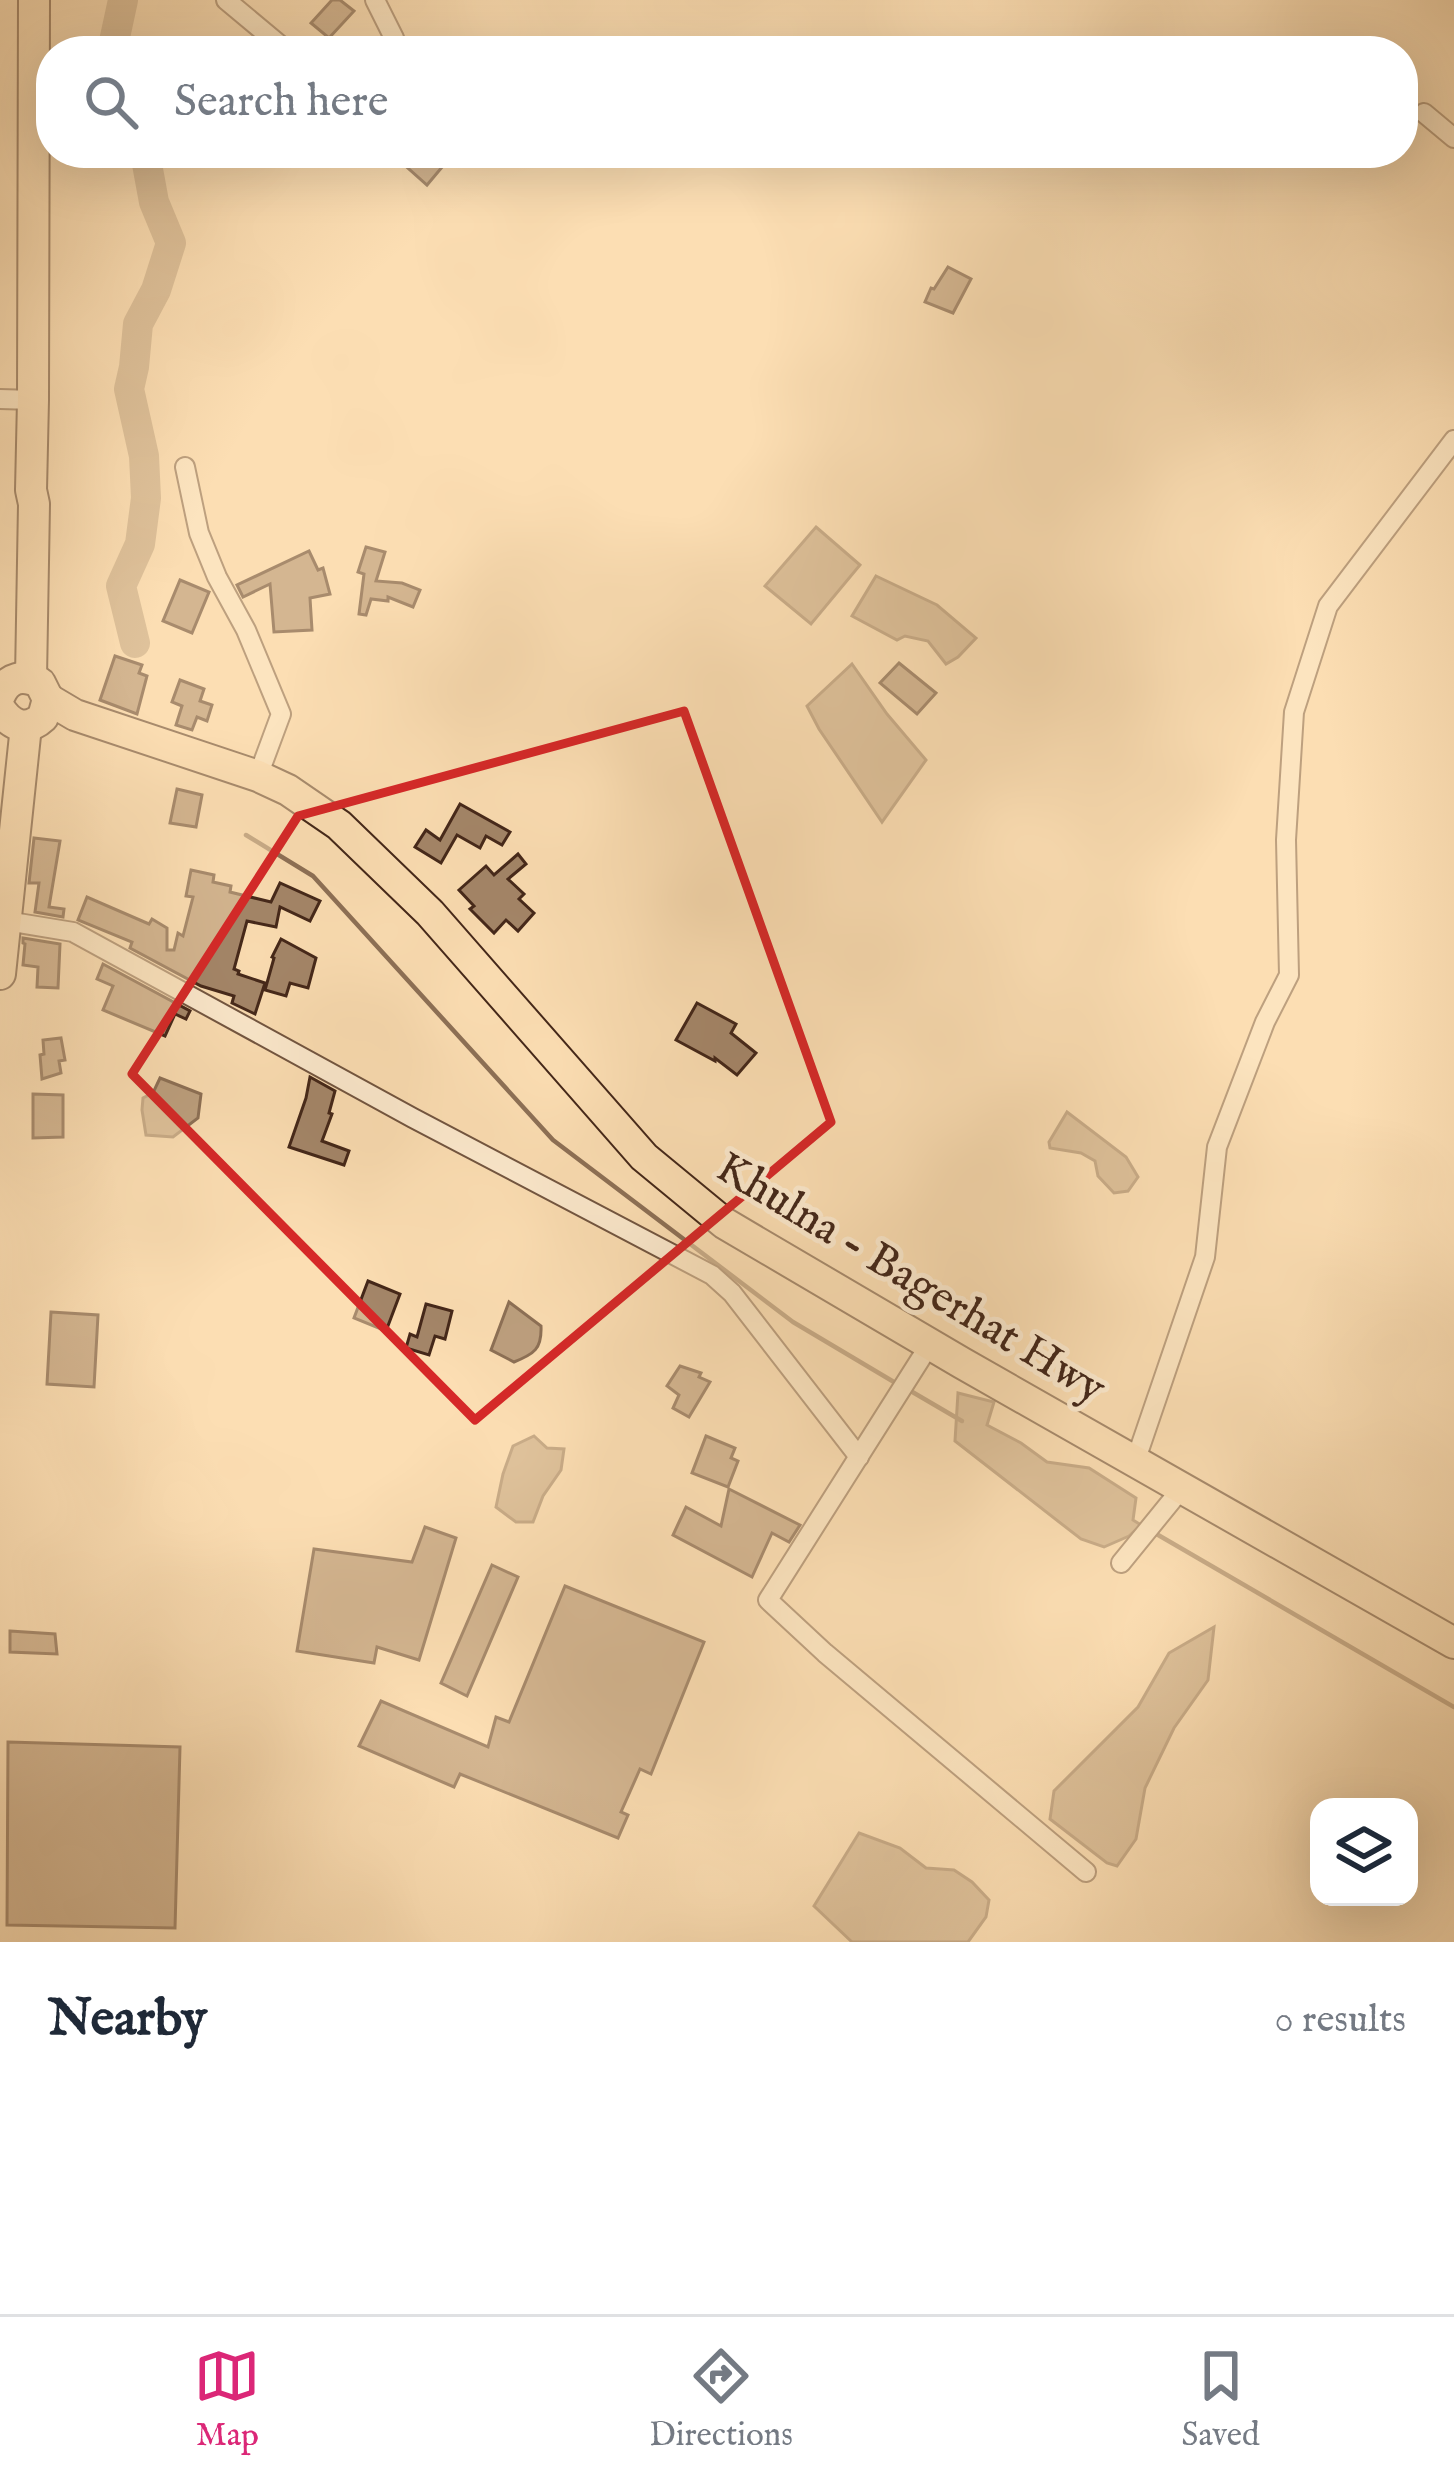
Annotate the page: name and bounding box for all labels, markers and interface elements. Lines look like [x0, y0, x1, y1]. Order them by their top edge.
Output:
search box [36, 36, 1418, 168]
icon: search [78, 69, 144, 135]
text: Search here [174, 74, 388, 131]
street label: Khulna - Bagerhat Hwy [705, 1140, 1116, 1418]
map controls [1310, 1798, 1418, 1906]
button: layers [1310, 1798, 1418, 1906]
text: Nearby [48, 1988, 207, 2053]
text: 0 results [1274, 1996, 1406, 2045]
tab: Map [194, 2343, 260, 2457]
tab: Directions [649, 2343, 793, 2457]
tab: Saved [1182, 2343, 1260, 2457]

